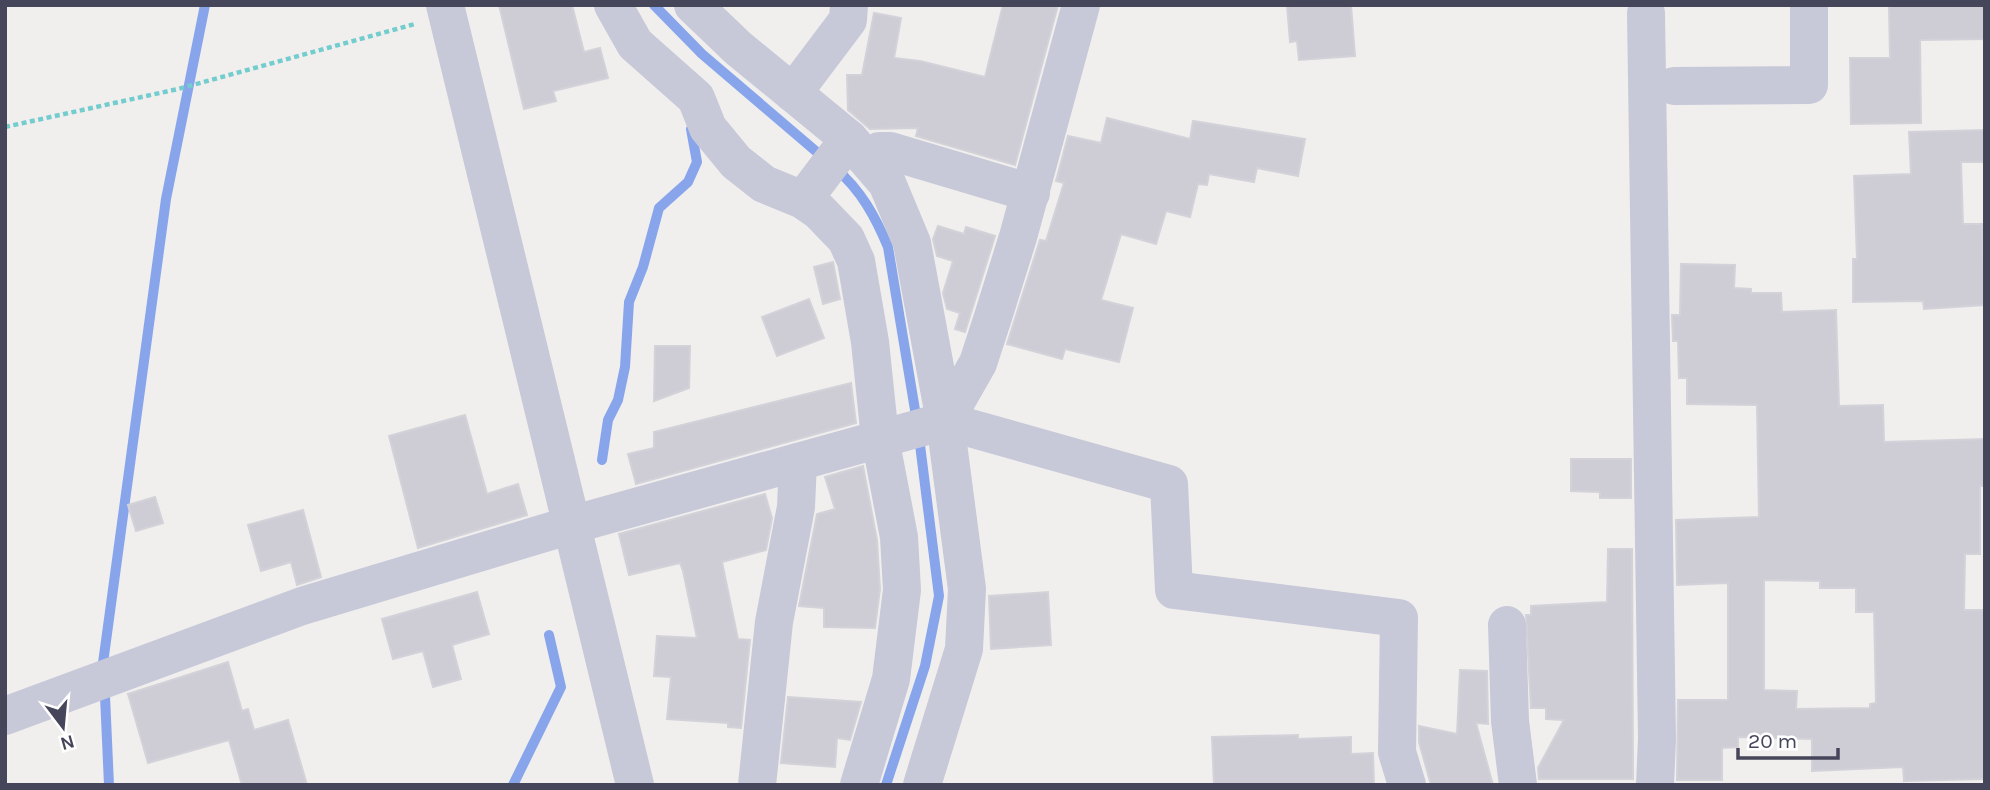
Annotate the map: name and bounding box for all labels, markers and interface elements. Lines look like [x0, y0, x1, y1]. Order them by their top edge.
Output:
north arrow [28, 692, 98, 762]
scale bar [1738, 716, 1838, 760]
text: 20 m [1748, 729, 1797, 753]
text: N [58, 730, 77, 755]

